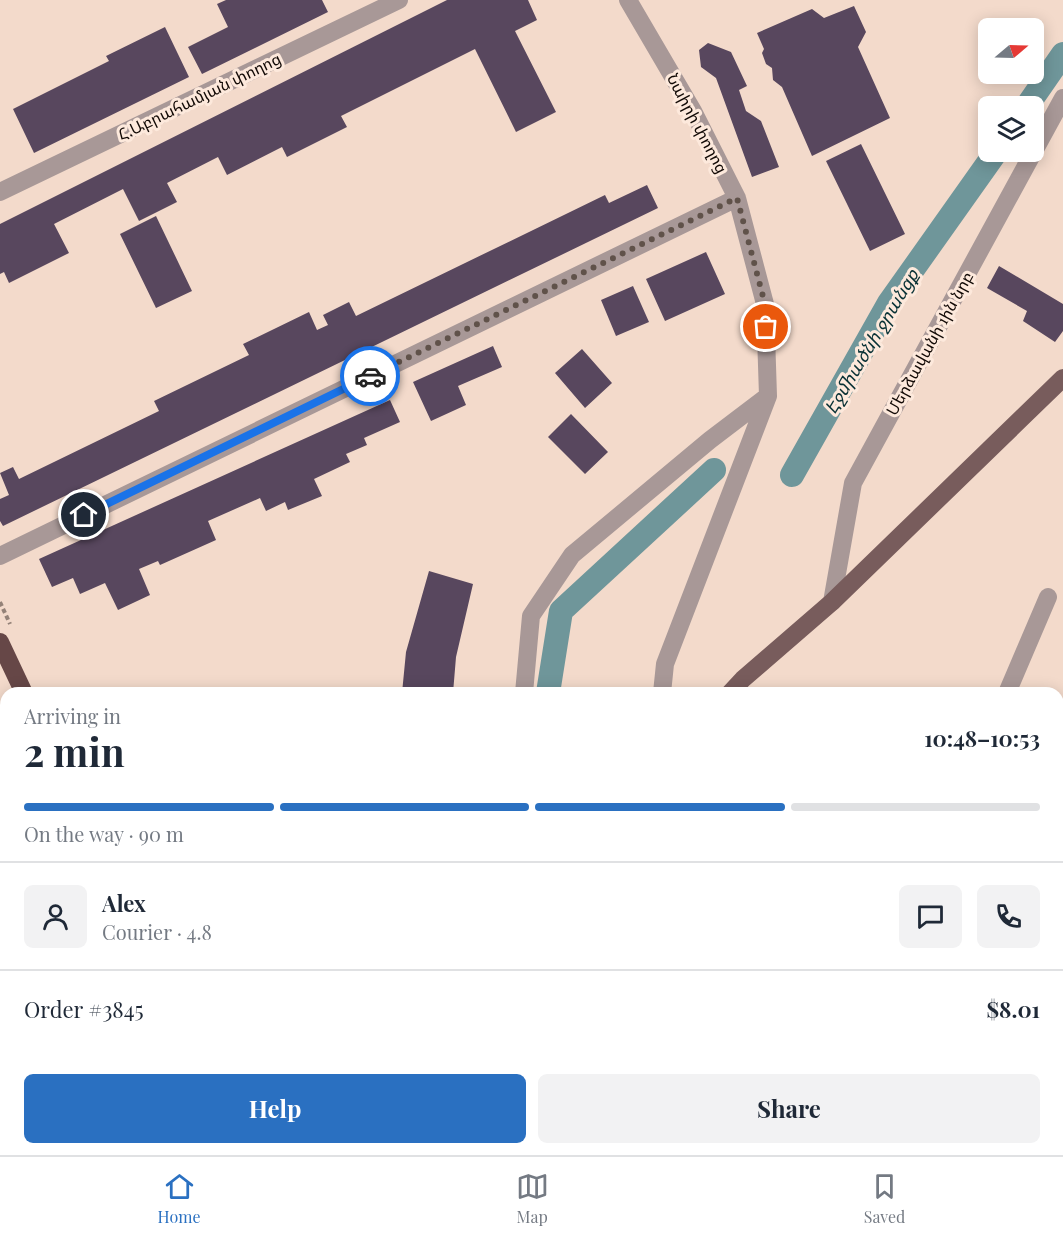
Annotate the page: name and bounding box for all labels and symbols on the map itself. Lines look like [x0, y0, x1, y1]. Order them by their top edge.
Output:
north arrow [978, 18, 1044, 84]
street label: Հ.Աբրահամյան փողոց [114, 47, 284, 145]
street label: Նաիրի փողոց [663, 69, 733, 177]
water label: Էջմիածնի ջրանցք [818, 263, 924, 418]
street label: Մերձավանի 1ին նրբ [881, 267, 977, 419]
pin [740, 301, 791, 352]
courier [340, 346, 400, 406]
pin [58, 489, 109, 540]

